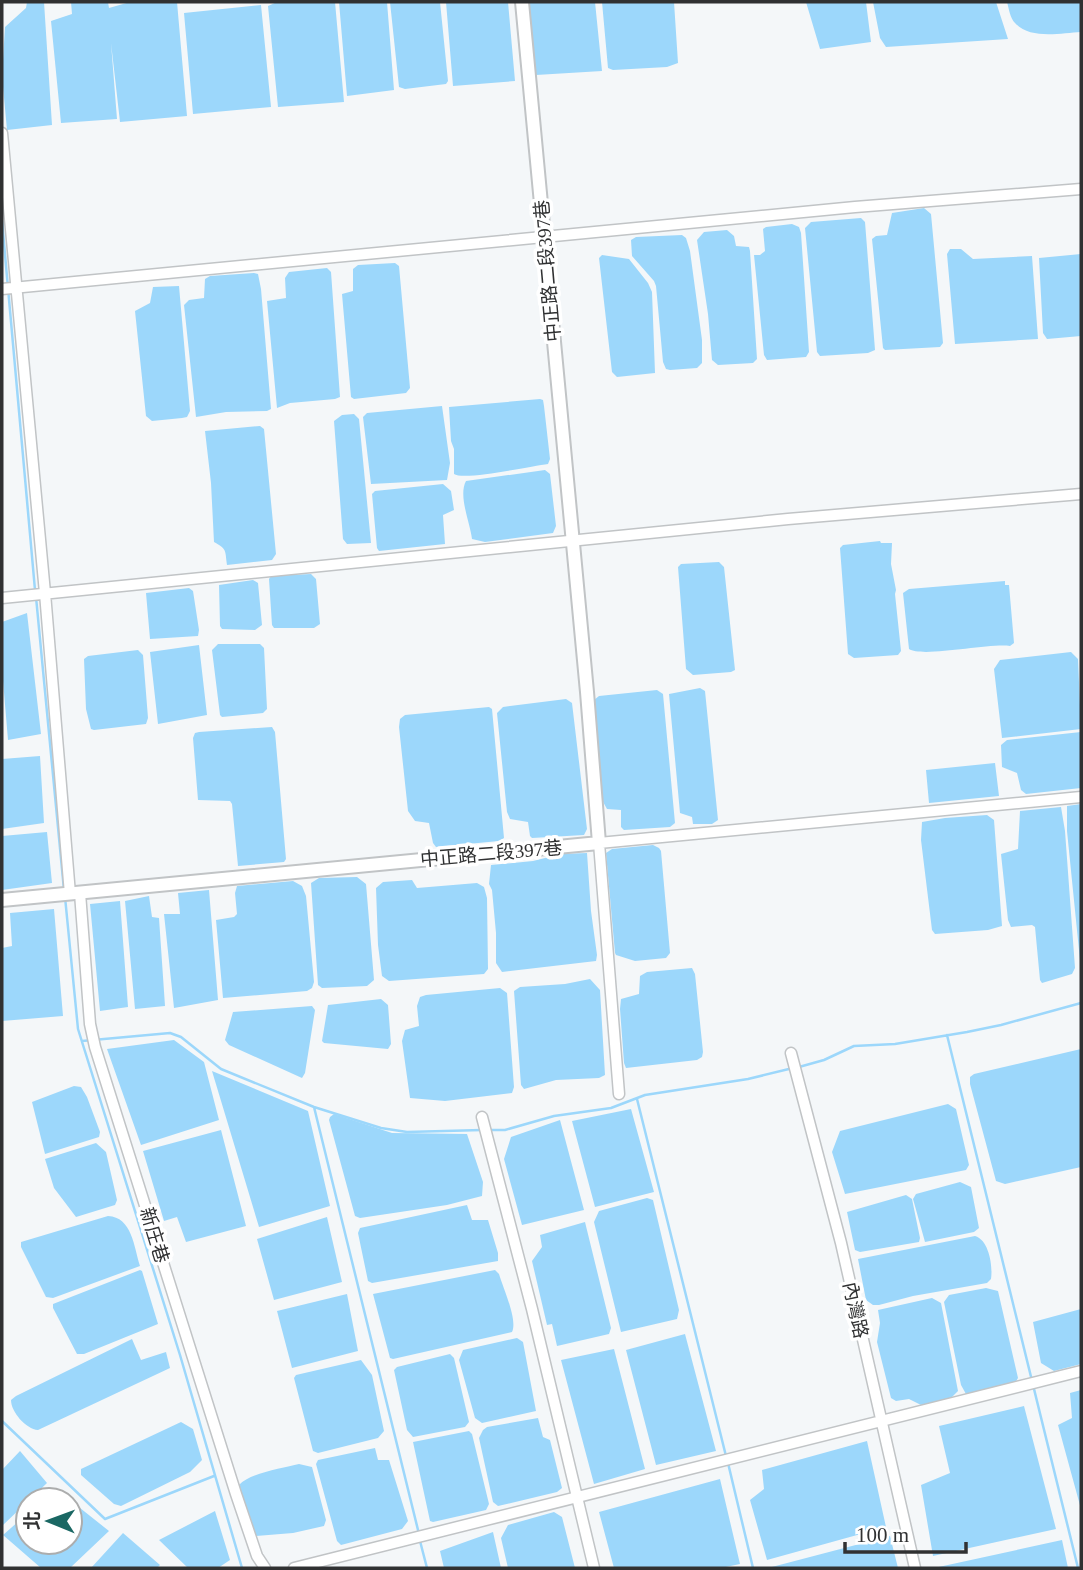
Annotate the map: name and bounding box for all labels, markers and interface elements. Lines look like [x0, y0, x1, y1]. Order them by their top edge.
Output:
street label: 中正路二段397巷 [531, 199, 564, 343]
street label: 中正路二段397巷 [419, 837, 563, 870]
street label: 新庄巷 [136, 1205, 173, 1265]
street label: 內灣路 [839, 1280, 872, 1340]
north arrow [14, 1486, 84, 1556]
scale bar [845, 1510, 966, 1554]
text: 北 [22, 1511, 43, 1530]
text: 100 m [856, 1523, 909, 1547]

